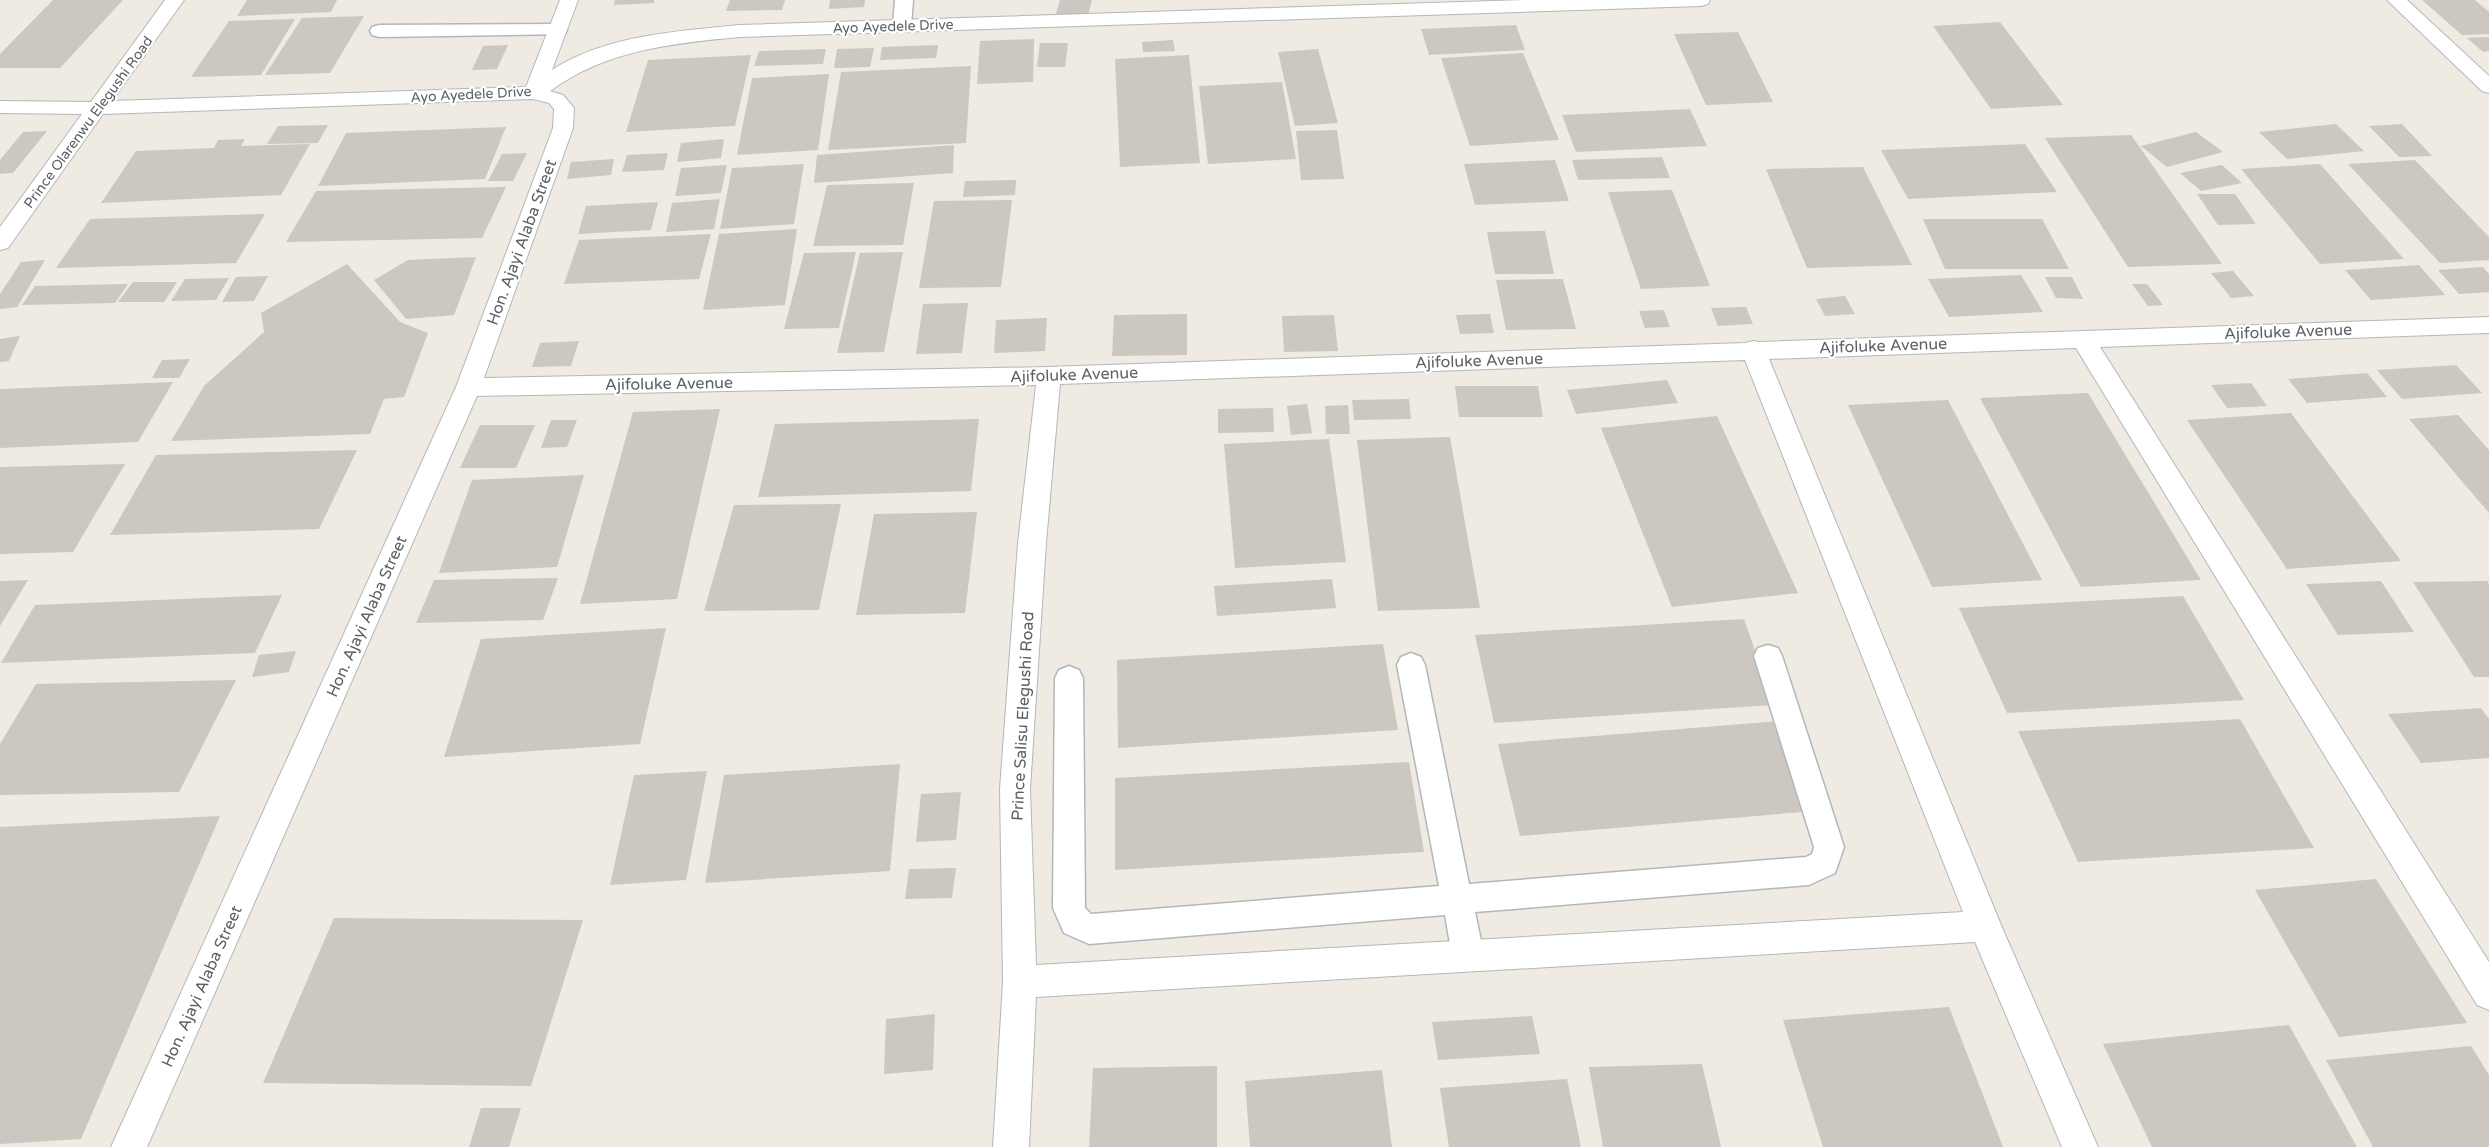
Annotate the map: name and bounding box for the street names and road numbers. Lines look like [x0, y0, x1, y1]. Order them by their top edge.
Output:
street label: Ayo Ayedele Drive [832, 16, 954, 37]
street label: Prince Olarenwu Elegushi Road [20, 33, 156, 212]
street label: Ayo Ayedele Drive [410, 83, 532, 106]
street label: Hon. Ajayi Alaba Street [483, 157, 561, 328]
street label: Ajifoluke Avenue [2224, 320, 2352, 344]
street label: Ajifoluke Avenue [1819, 334, 1947, 358]
street label: Ajifoluke Avenue [1415, 349, 1543, 373]
street label: Ajifoluke Avenue [1010, 363, 1138, 387]
street label: Ajifoluke Avenue [605, 373, 733, 395]
street label: Hon. Ajayi Alaba Street [322, 532, 412, 700]
street label: Prince Salisu Elegushi Road [1008, 611, 1038, 821]
street label: Hon. Ajayi Alaba Street [157, 902, 247, 1070]

